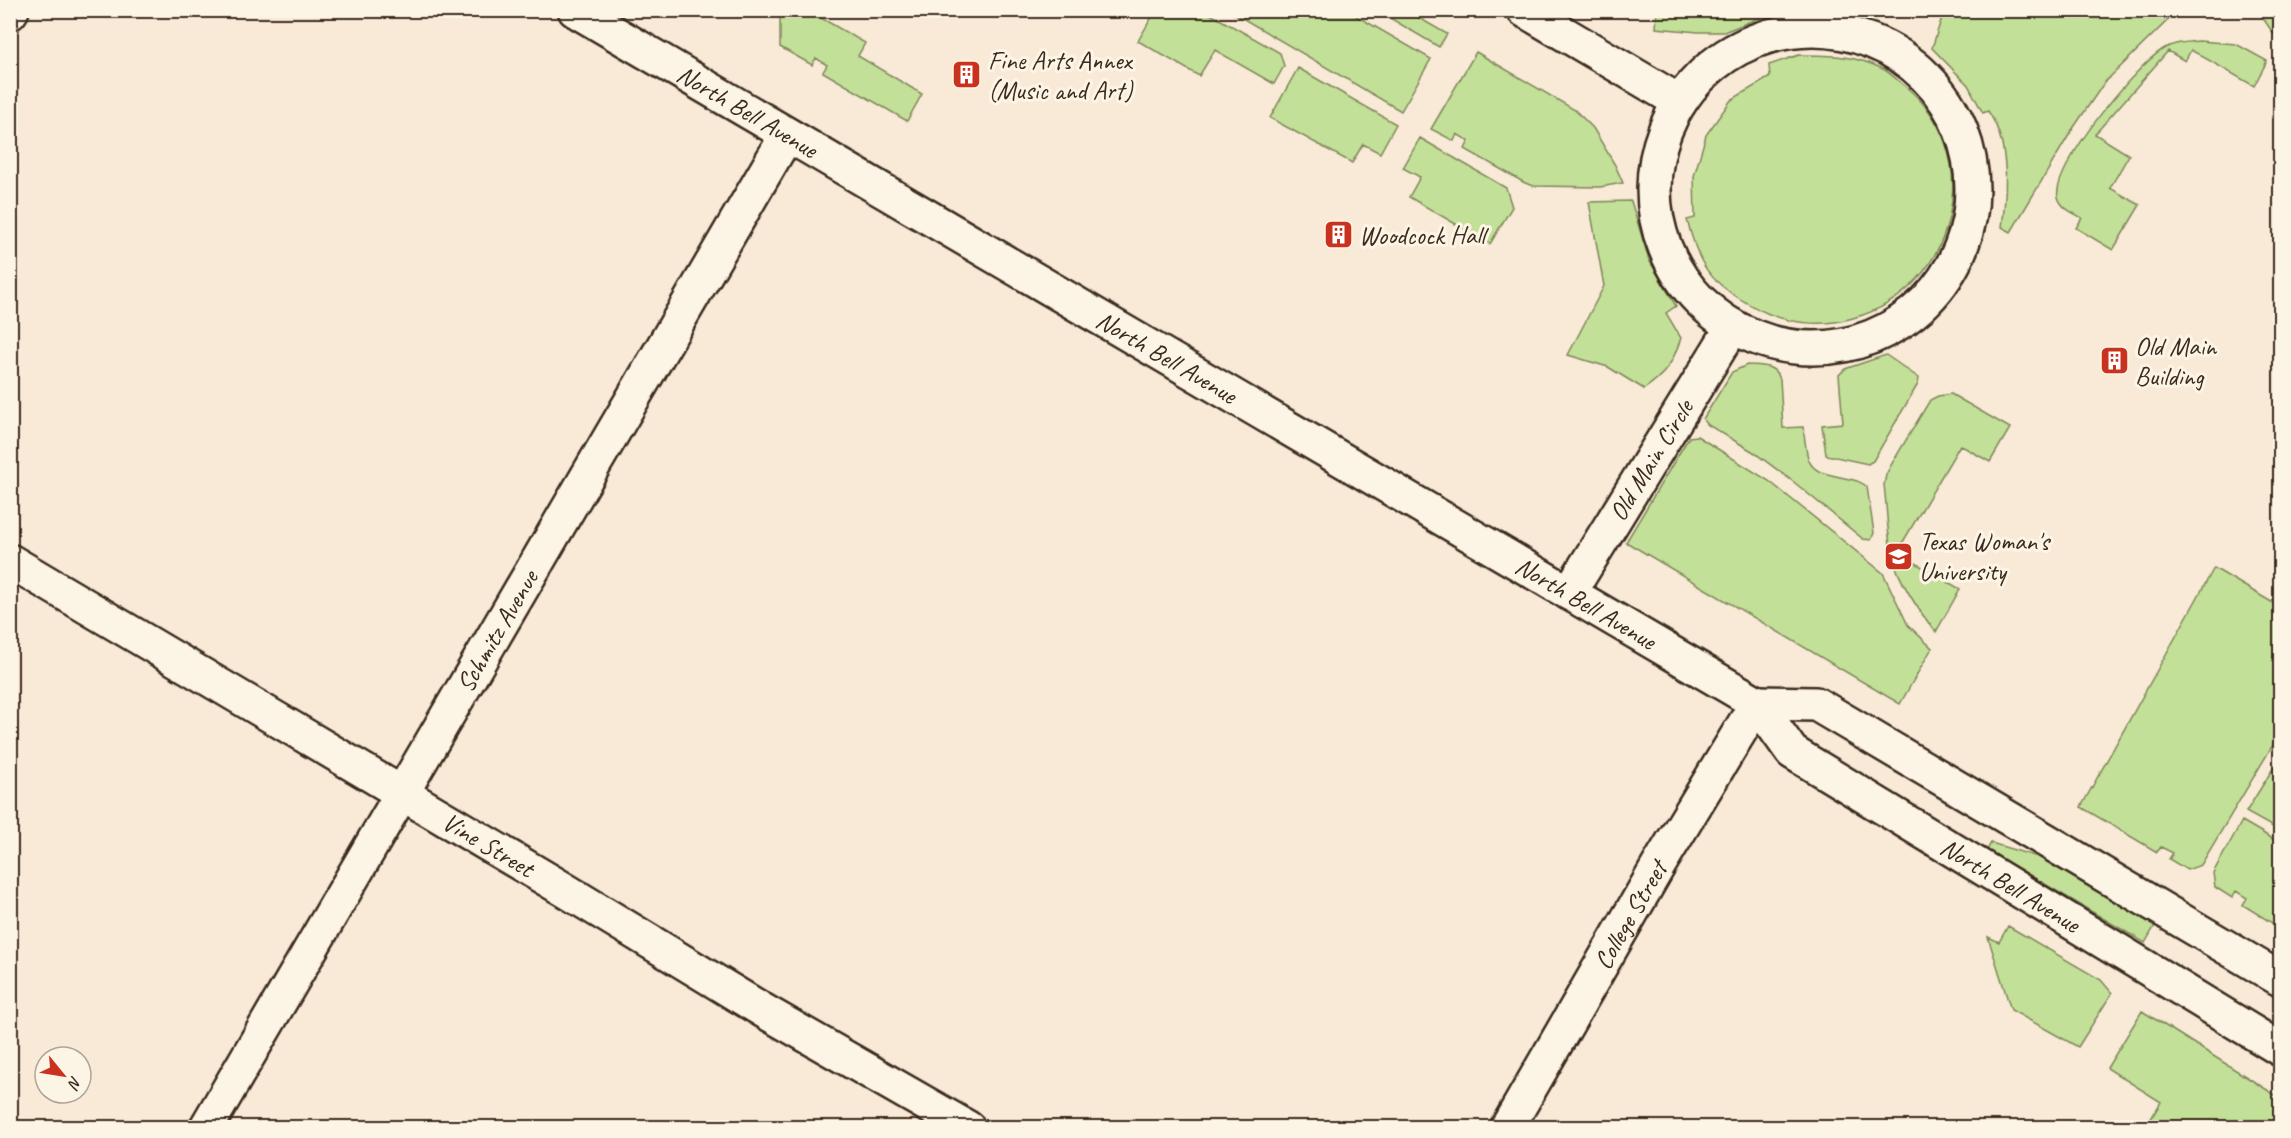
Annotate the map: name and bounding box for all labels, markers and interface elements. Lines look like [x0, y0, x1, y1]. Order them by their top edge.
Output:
place label: Fine Arts Annex (Music and Art) [988, 44, 1134, 107]
street label: North Bell Avenue [671, 58, 825, 166]
building icon: Fine Arts Annex (Music and Art) [951, 59, 983, 91]
building icon: Woodcock Hall [1322, 219, 1354, 251]
place label: Woodcock Hall [1359, 219, 1489, 252]
street label: North Bell Avenue [1090, 303, 1244, 412]
place label: Old Main Building [2135, 330, 2217, 393]
building icon: Old Main Building [2098, 345, 2130, 377]
street label: Old Main Circle [1601, 392, 1702, 527]
place label: Texas Woman's University [1919, 525, 2051, 588]
school or university icon: Texas Woman's University [1882, 540, 1914, 572]
street label: North Bell Avenue [1510, 549, 1663, 658]
street label: Schmitz Avenue [449, 562, 547, 698]
street label: Vine Street [437, 805, 542, 886]
street label: North Bell Avenue [1934, 830, 2087, 941]
street label: College Street [1586, 852, 1676, 975]
north arrow [33, 1045, 93, 1105]
text: N [62, 1073, 86, 1094]

